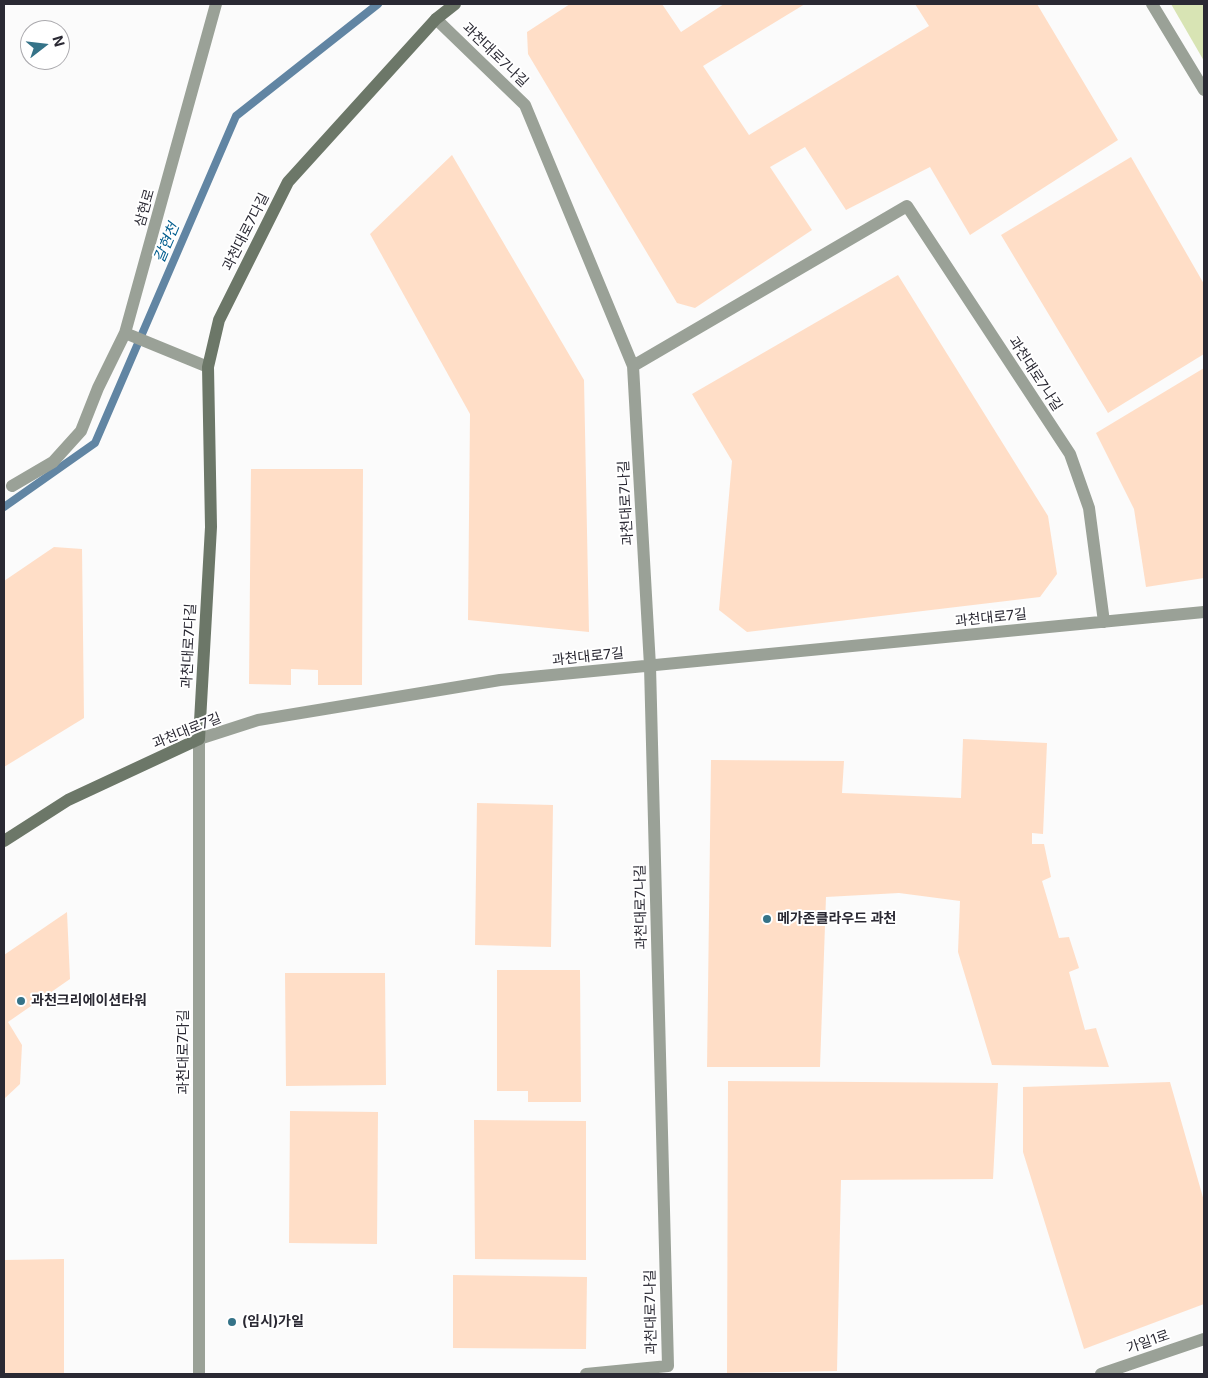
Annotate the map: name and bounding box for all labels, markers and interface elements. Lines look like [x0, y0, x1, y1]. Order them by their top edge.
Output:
street label: 과천대로7나길 [459, 19, 531, 91]
north arrow [20, 20, 70, 70]
text: N [49, 34, 69, 48]
street label: 삼현로 [132, 187, 158, 229]
street label: 과천대로7다길 [219, 190, 273, 274]
water label: 갈현천 [151, 220, 183, 266]
street label: 과천대로7나길 [1005, 334, 1065, 414]
street label: 과천대로7나길 [615, 460, 637, 546]
street label: 과천대로7다길 [178, 603, 200, 689]
street label: 과천대로7길 [954, 606, 1028, 630]
street label: 과천대로7길 [551, 645, 625, 669]
street label: 과천대로7길 [150, 710, 224, 752]
street label: 과천대로7나길 [632, 864, 650, 950]
place label: 메가존클라우드 과천 [777, 911, 896, 927]
marker: 메가존클라우드 과천 [761, 913, 773, 925]
place label: 과천크리에이션타워 [31, 993, 147, 1009]
marker: 과천크리에이션타워 [15, 995, 27, 1007]
street label: 과천대로7다길 [176, 1009, 192, 1095]
street label: 과천대로7나길 [642, 1269, 660, 1355]
place label: (임시)가일 [242, 1314, 304, 1330]
marker: (임시)가일 [226, 1316, 238, 1328]
street label: 가일1로 [1124, 1327, 1172, 1357]

